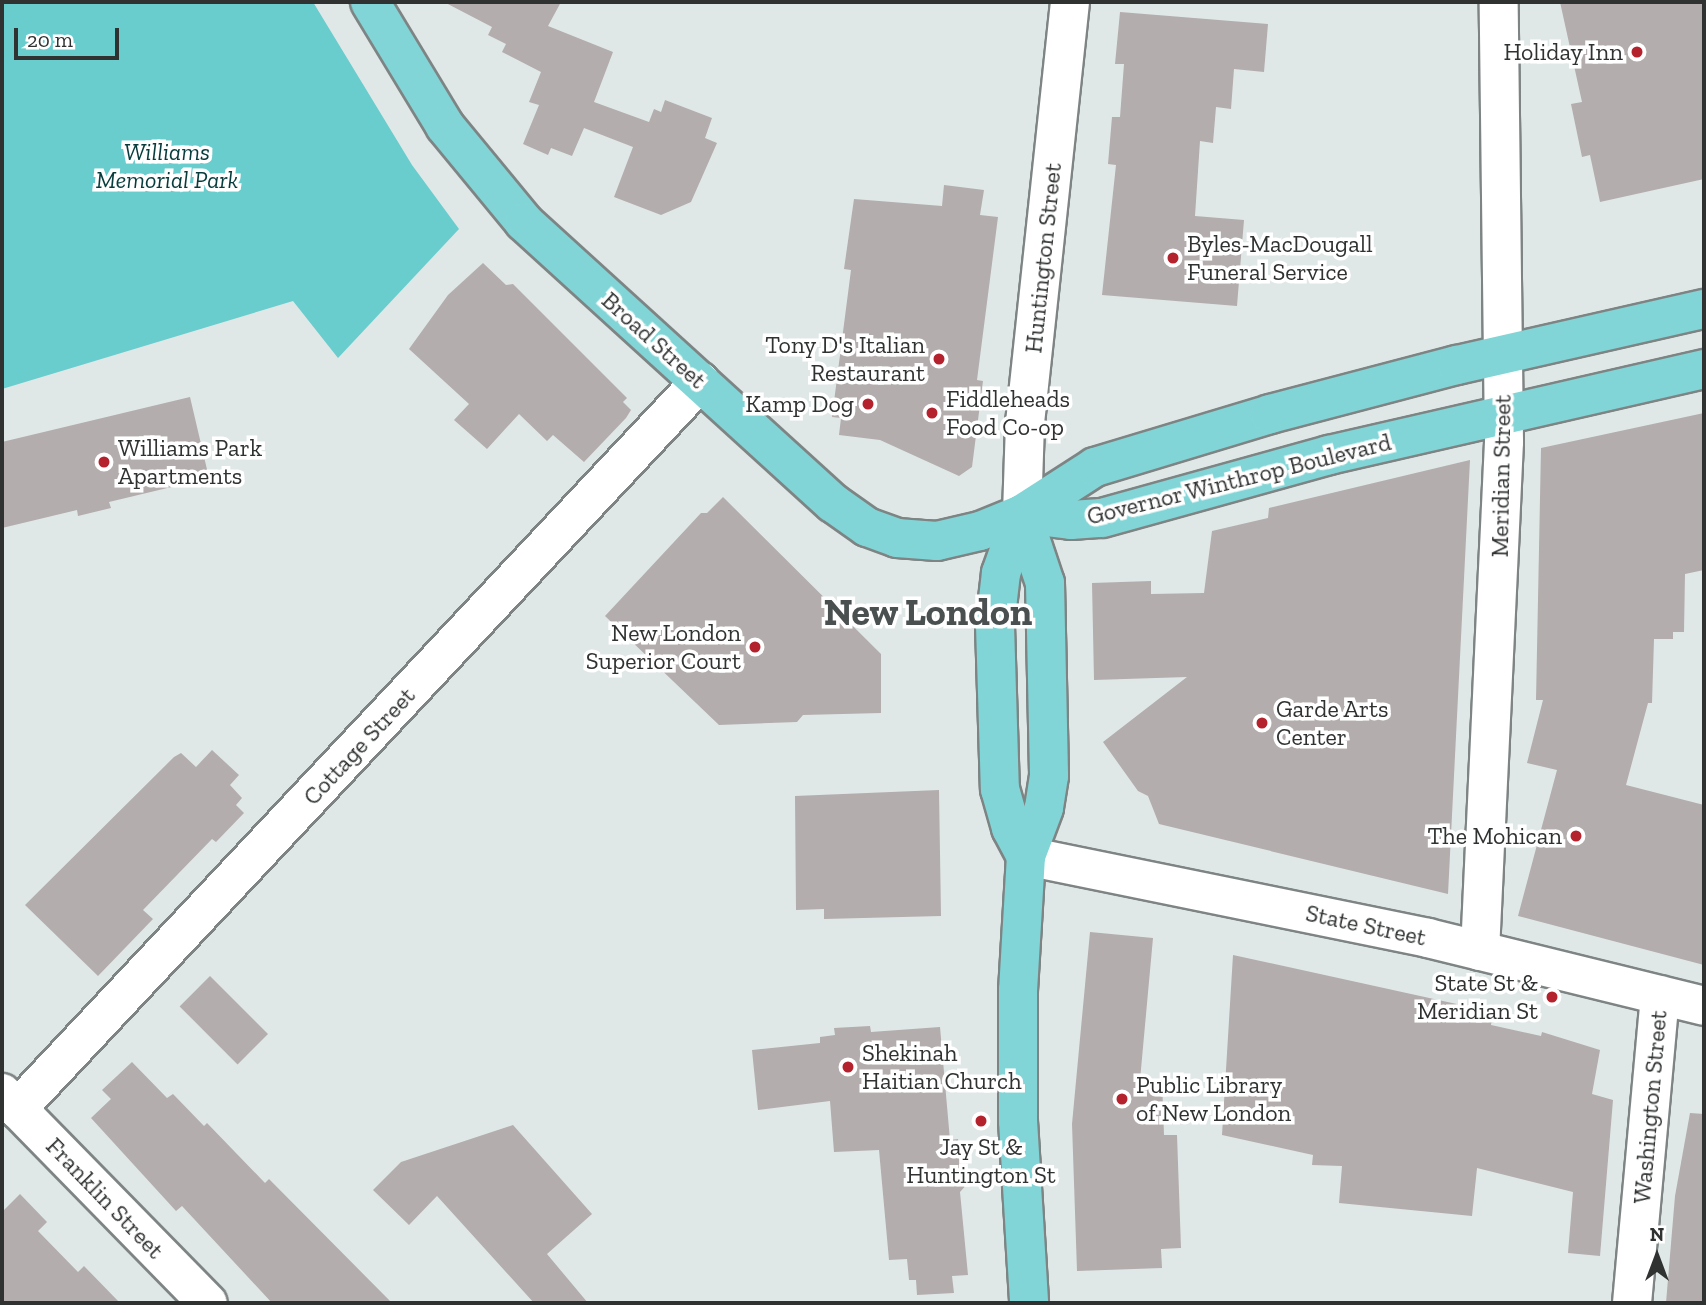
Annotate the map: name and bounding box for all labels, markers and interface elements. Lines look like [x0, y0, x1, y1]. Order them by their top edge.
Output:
scale bar [18, 14, 122, 58]
text: 20 m [27, 27, 73, 52]
place label: Holiday Inn [1503, 38, 1623, 66]
marker: Holiday Inn [1629, 44, 1645, 60]
park label: Williams Memorial Park [96, 138, 238, 194]
street label: Huntington Street [1019, 161, 1067, 355]
place label: Byles-MacDougall Funeral Service [1187, 230, 1373, 286]
marker: Byles-MacDougall Funeral Service [1165, 250, 1181, 266]
street label: Broad Street [596, 286, 712, 394]
place label: Tony D's Italian Restaurant [765, 331, 925, 387]
marker: Tony D's Italian Restaurant [931, 351, 947, 367]
place label: Fiddleheads Food Co-op [946, 385, 1070, 441]
place label: Kamp Dog [745, 390, 854, 418]
street label: Meridian Street [1485, 394, 1517, 558]
marker: Kamp Dog [860, 396, 876, 412]
marker: Fiddleheads Food Co-op [924, 405, 940, 421]
street label: Governor Winthrop Boulevard [1083, 427, 1395, 531]
place label: Williams Park Apartments [118, 434, 262, 490]
marker: Williams Park Apartments [96, 454, 112, 470]
district label: New London [823, 590, 1033, 636]
place label: New London Superior Court [585, 619, 741, 675]
marker: New London Superior Court [747, 639, 763, 655]
street label: Cottage Street [297, 681, 421, 811]
place label: Garde Arts Center [1276, 695, 1389, 751]
marker: Garde Arts Center [1254, 715, 1270, 731]
place label: The Mohican [1427, 822, 1562, 850]
marker: The Mohican [1568, 828, 1584, 844]
street label: State Street [1303, 898, 1429, 952]
place label: State St & Meridian St [1417, 969, 1538, 1025]
marker: State St & Meridian St [1544, 989, 1560, 1005]
street label: Washington Street [1627, 1009, 1673, 1205]
place label: Shekinah Haitian Church [862, 1039, 1022, 1095]
marker: Shekinah Haitian Church [840, 1059, 856, 1075]
place label: Public Library of New London [1136, 1071, 1292, 1127]
marker: Public Library of New London [1114, 1091, 1130, 1107]
marker: Jay St & Huntington St [973, 1113, 989, 1129]
street label: Franklin Street [40, 1132, 170, 1264]
place label: Jay St & Huntington St [906, 1133, 1056, 1189]
north arrow [1622, 1221, 1692, 1291]
text: N [1650, 1223, 1664, 1246]

